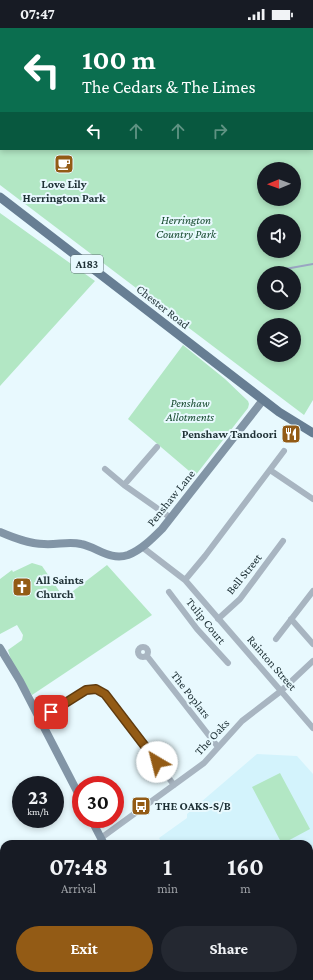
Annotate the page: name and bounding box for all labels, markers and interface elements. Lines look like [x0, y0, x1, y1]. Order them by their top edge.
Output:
text: 07:47 [20, 6, 55, 22]
icon: left [16, 44, 68, 96]
text: 100 m [82, 44, 156, 75]
text: The Cedars & The Limes [82, 77, 256, 97]
icon: left [83, 120, 105, 142]
icon: ahead [125, 120, 147, 142]
icon: ahead [167, 120, 189, 142]
icon: right [209, 120, 231, 142]
cafe icon: Love Lily Herrington Park [53, 153, 75, 175]
north arrow [257, 162, 301, 206]
map controls [257, 162, 301, 362]
place label: Love Lily Herrington Park [23, 177, 106, 205]
park label: Herrington Country Park [156, 213, 217, 241]
button: sound [257, 214, 301, 258]
road number: A183 [71, 255, 103, 273]
button: search [257, 266, 301, 310]
street label: Chester Road [134, 282, 193, 332]
button: layers [257, 318, 301, 362]
park label: Penshaw Allotments [165, 396, 214, 424]
restaurant icon: Penshaw Tandoori [280, 423, 302, 445]
place label: Penshaw Tandoori [182, 427, 278, 441]
street label: Penshaw Lane [144, 467, 198, 529]
street label: Bell Street [223, 550, 265, 597]
place label: All Saints Church [35, 573, 84, 601]
church icon: All Saints Church [11, 576, 33, 598]
street label: Tulip Court [183, 595, 229, 648]
street label: Rainton Street [244, 633, 300, 694]
street label: The Poplars [168, 669, 214, 722]
pin [34, 695, 68, 729]
icon: arrive [40, 701, 62, 723]
street label: The Oaks [192, 716, 232, 758]
position arrow [136, 741, 178, 783]
speed limit sign: 30 [72, 776, 124, 828]
text: 23 [28, 786, 48, 808]
bus stop icon: THE OAKS-S/B [130, 795, 152, 817]
place label: THE OAKS-S/B [155, 799, 231, 813]
text: km/h [27, 806, 49, 817]
text: 07:48 [49, 853, 108, 880]
text: 1 [163, 853, 172, 880]
text: 160 [227, 853, 264, 880]
text: Arrival [61, 881, 96, 896]
text: min [157, 881, 178, 896]
text: m [240, 881, 251, 896]
button: Exit [16, 926, 153, 972]
button: Share [161, 926, 297, 972]

